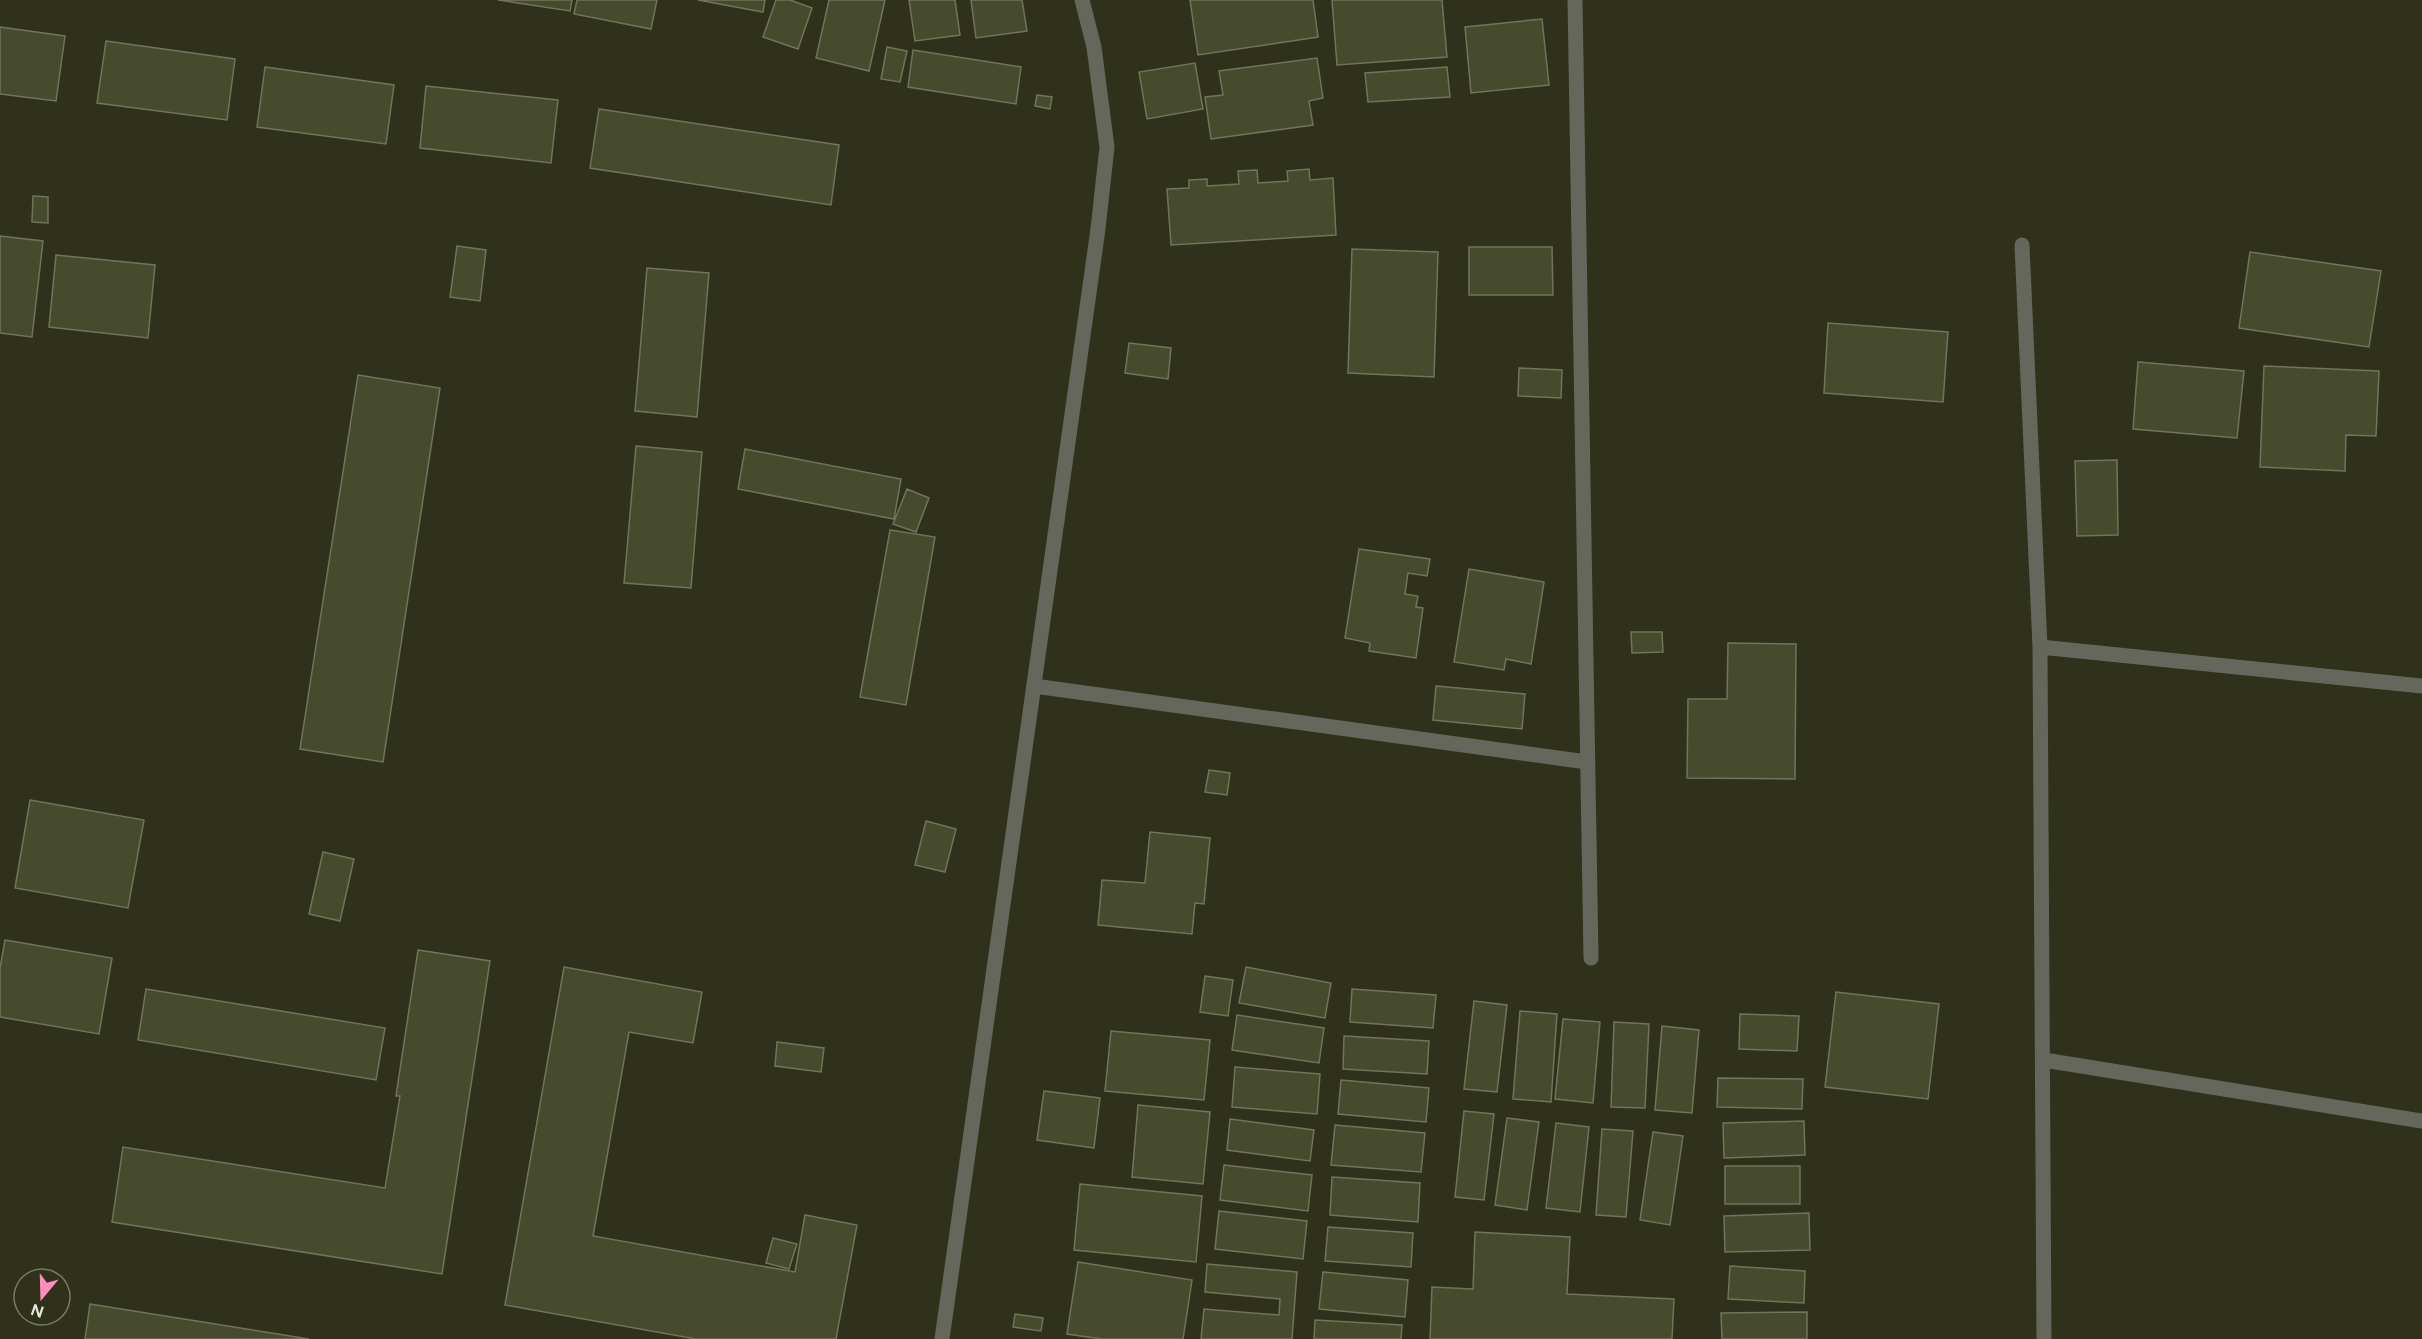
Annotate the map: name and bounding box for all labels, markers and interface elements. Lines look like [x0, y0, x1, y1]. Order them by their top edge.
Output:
north arrow [12, 1267, 72, 1327]
text: N [28, 1300, 46, 1322]

